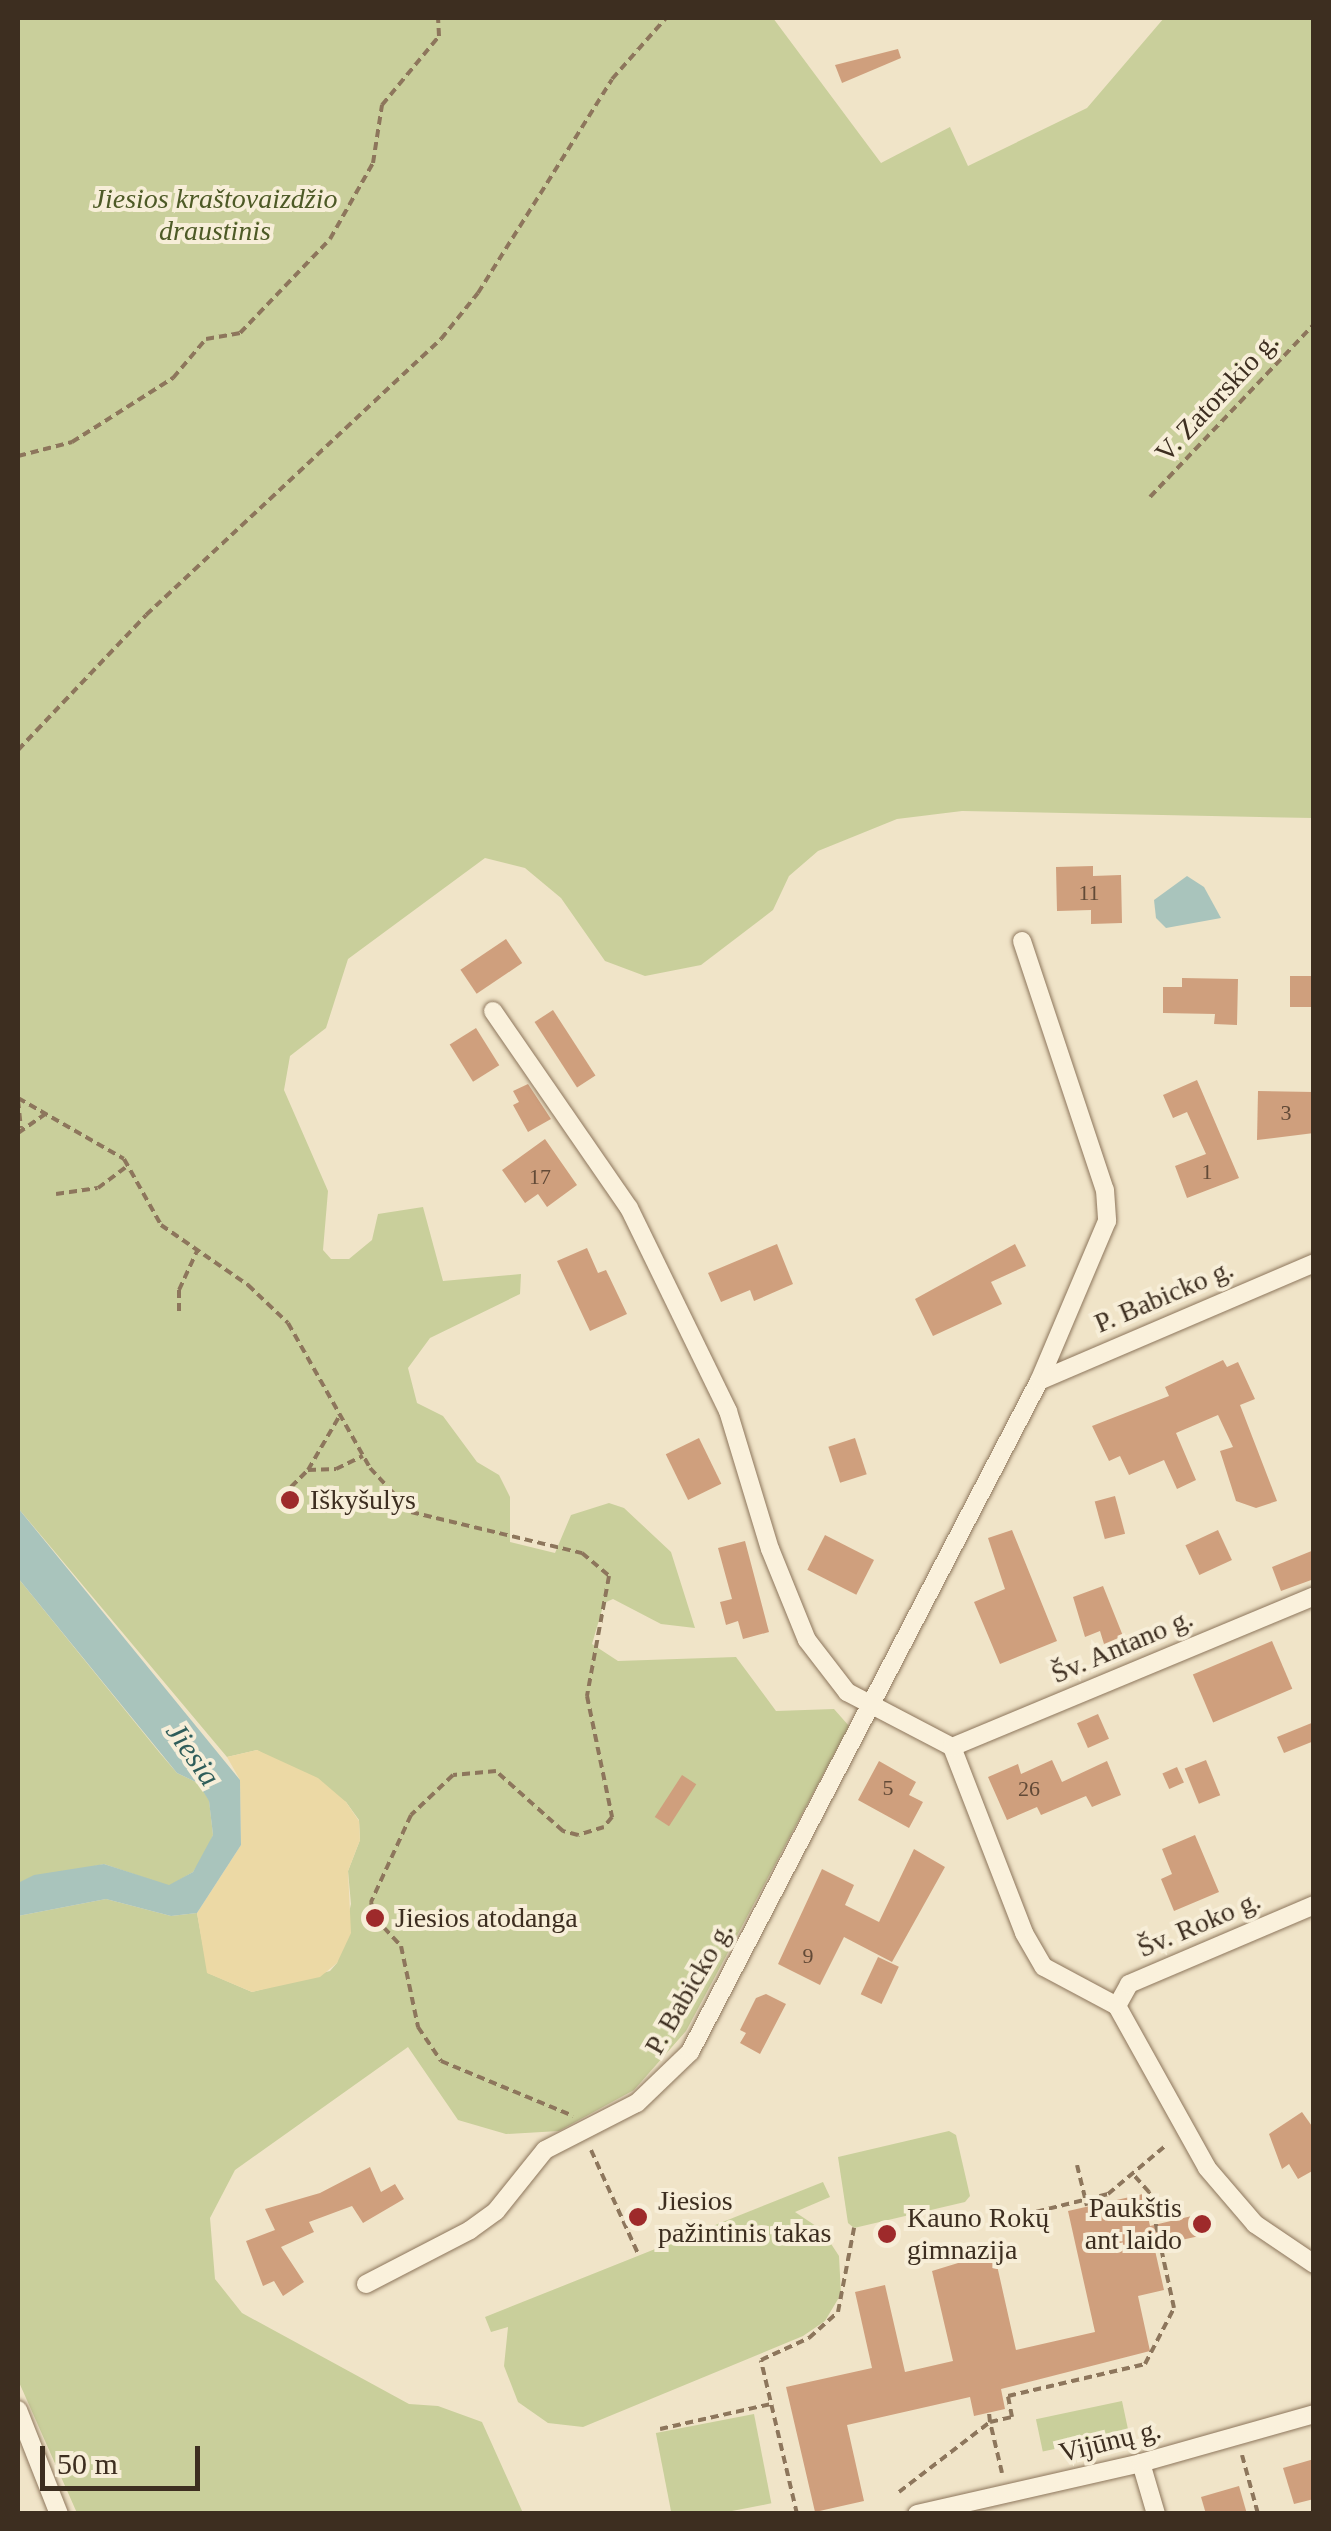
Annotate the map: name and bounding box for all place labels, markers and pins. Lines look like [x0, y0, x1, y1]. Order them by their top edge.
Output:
place label: Iškyšulys [310, 1483, 416, 1517]
marker: Iškyšulys [279, 1489, 301, 1511]
place label: Jiesios atodanga [395, 1901, 578, 1935]
marker: Jiesios atodanga [364, 1907, 386, 1929]
place label: Jiesios pažintinis takas [658, 2184, 831, 2250]
place label: Paukštis ant laido [1085, 2191, 1182, 2257]
place label: Kauno Rokų gimnazija [907, 2201, 1049, 2267]
marker: Jiesios pažintinis takas [627, 2206, 649, 2228]
marker: Paukštis ant laido [1191, 2213, 1213, 2235]
marker: Kauno Rokų gimnazija [876, 2223, 898, 2245]

